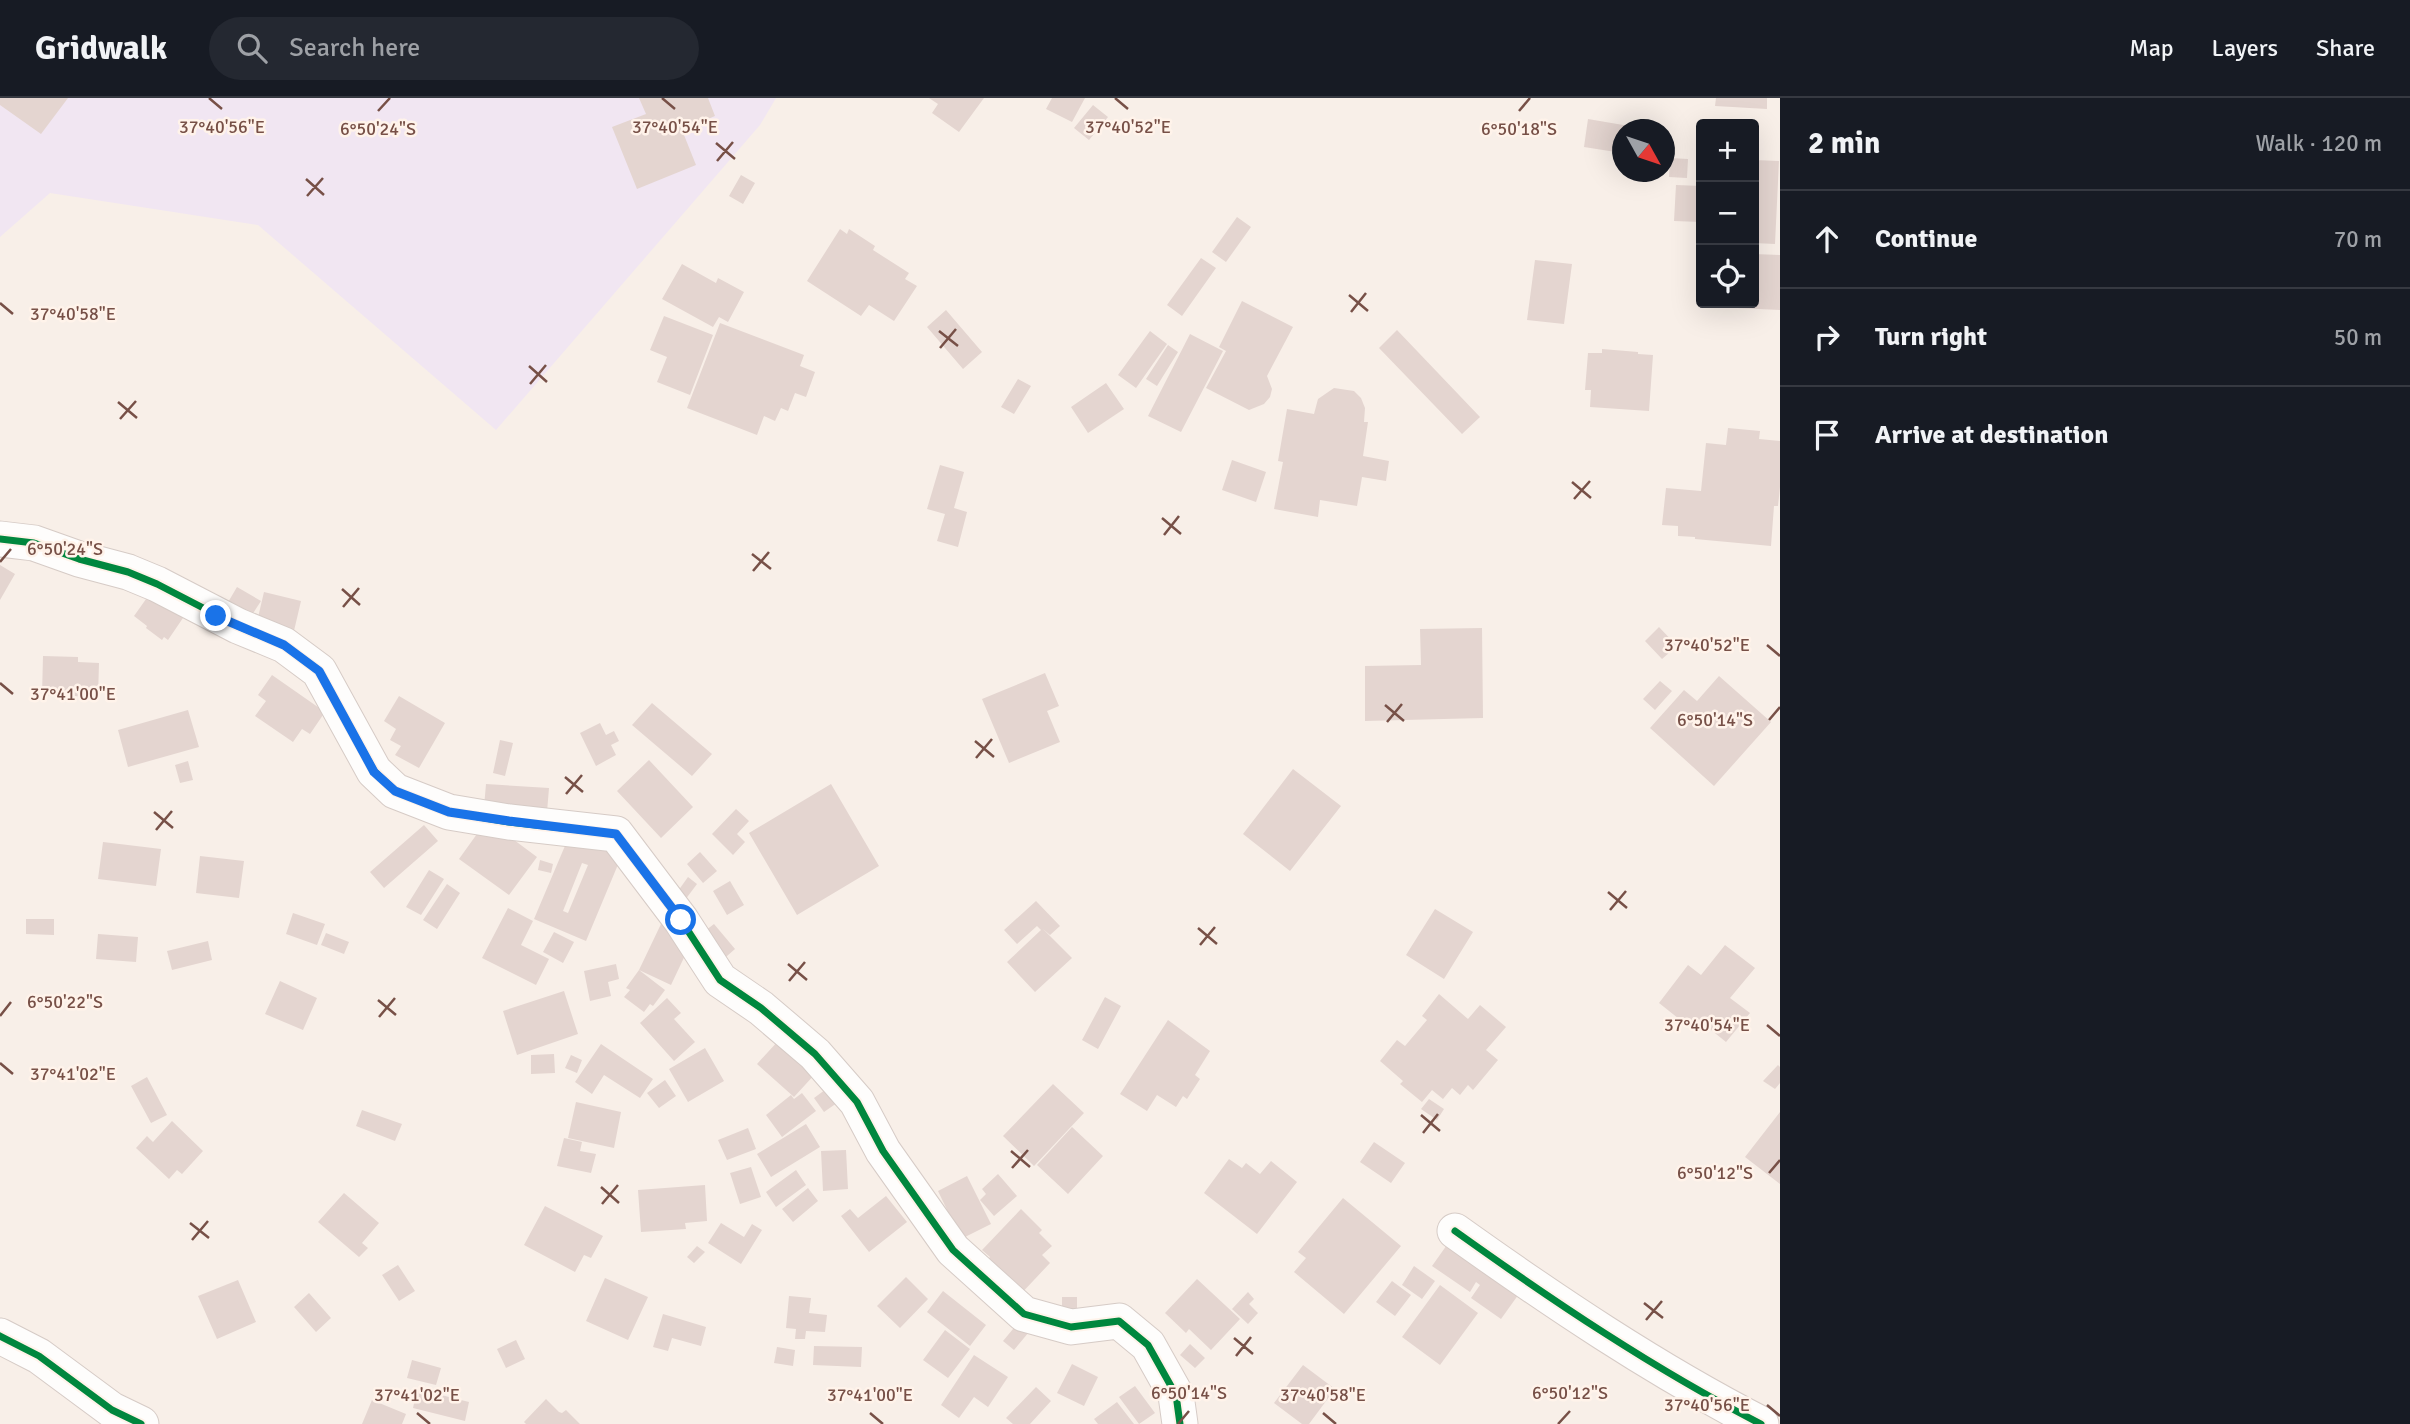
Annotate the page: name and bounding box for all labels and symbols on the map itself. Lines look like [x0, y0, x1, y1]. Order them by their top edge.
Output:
text: 37°40'56"E [179, 116, 265, 138]
text: 37°40'54"E [632, 116, 718, 138]
text: 37°40'52"E [1085, 116, 1171, 138]
text: 6°50'24"S [340, 118, 416, 140]
text: 6°50'18"S [1481, 118, 1557, 140]
north arrow [1612, 119, 1675, 182]
text: 37°40'58"E [30, 303, 116, 325]
text: 6°50'24"S [27, 538, 103, 560]
route end [200, 600, 231, 631]
text: 37°40'52"E [1664, 634, 1750, 656]
text: 37°41'00"E [30, 683, 116, 705]
text: 6°50'14"S [1677, 709, 1753, 731]
route start [665, 904, 696, 935]
text: 6°50'22"S [27, 991, 103, 1013]
text: 37°40'54"E [1664, 1014, 1750, 1036]
text: 37°41'02"E [30, 1063, 116, 1085]
text: 6°50'12"S [1677, 1162, 1753, 1184]
text: 6°50'14"S [1151, 1382, 1227, 1404]
text: 6°50'12"S [1532, 1382, 1608, 1404]
text: 37°41'02"E [374, 1384, 460, 1406]
text: 37°41'00"E [827, 1384, 913, 1406]
text: 37°40'58"E [1280, 1384, 1366, 1406]
text: 37°40'56"E [1664, 1394, 1750, 1416]

